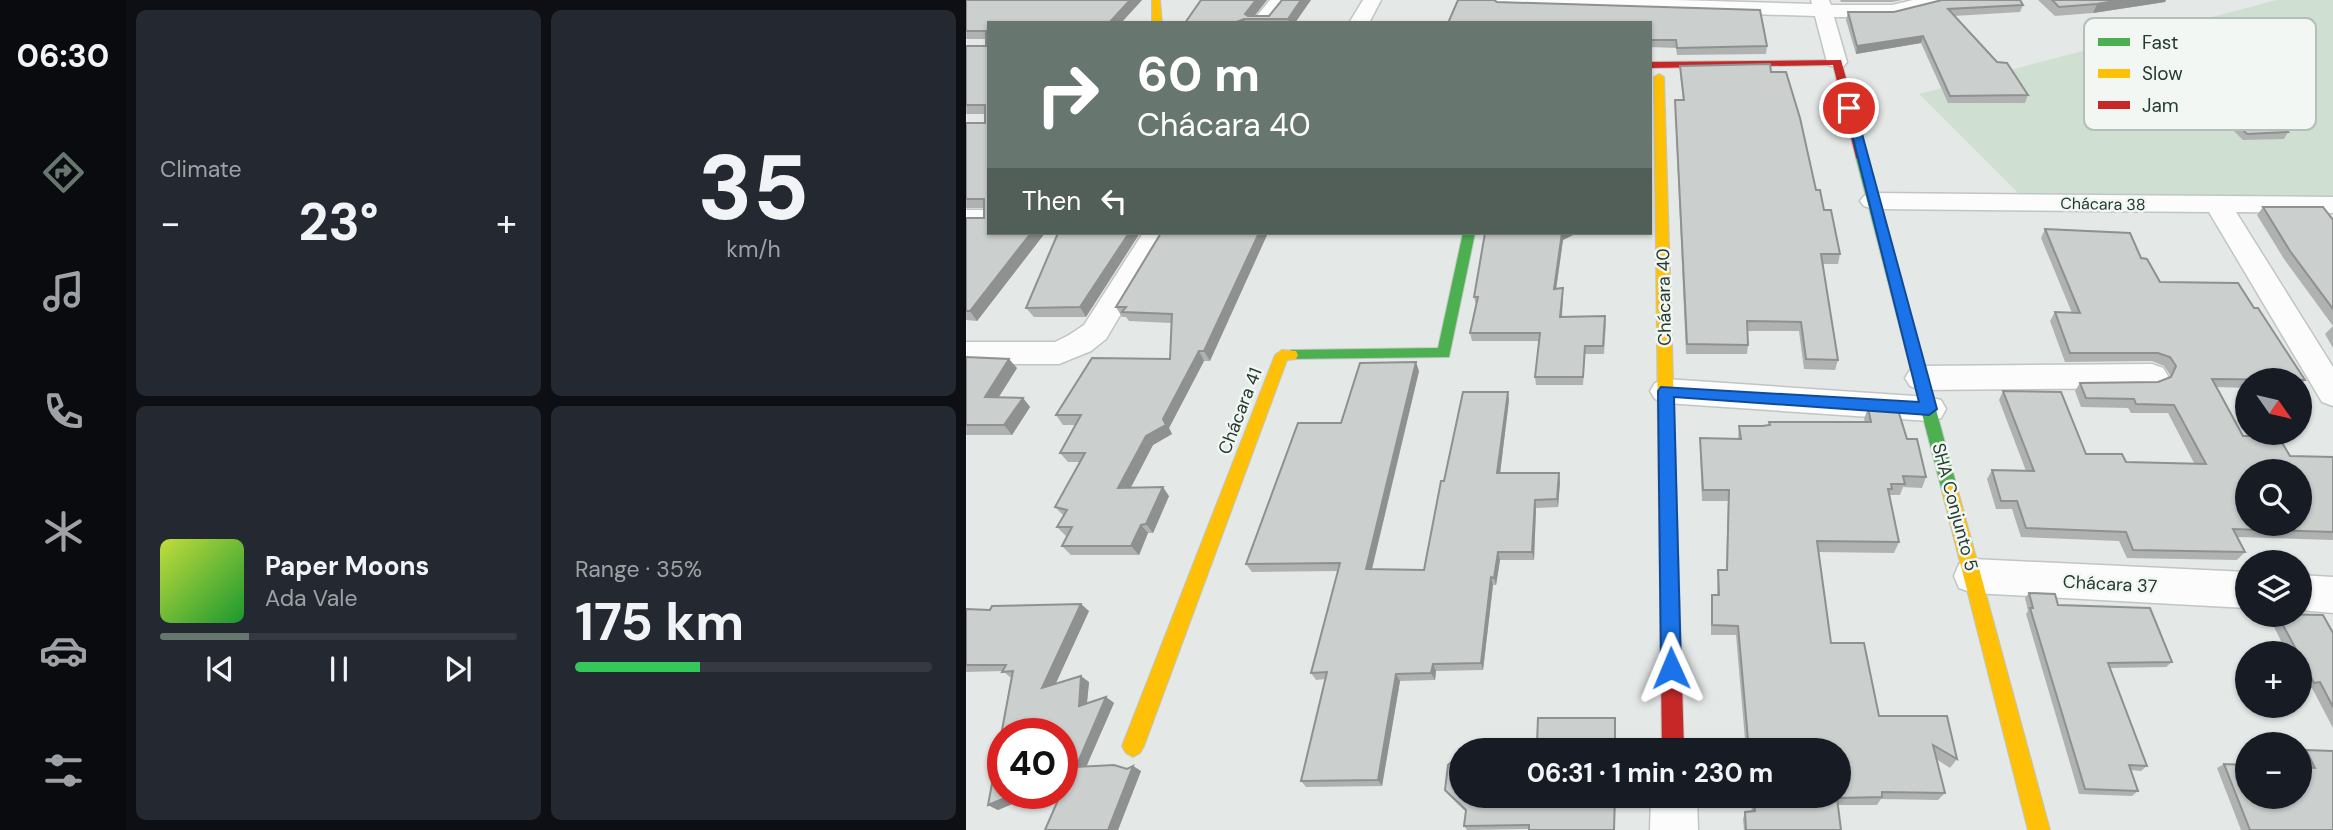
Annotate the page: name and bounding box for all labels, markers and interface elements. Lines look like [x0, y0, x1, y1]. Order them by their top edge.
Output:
legend [2084, 18, 2316, 130]
text: Fast [2142, 30, 2178, 55]
text: 06:30 [17, 35, 109, 77]
text: 60 m [1137, 42, 1260, 106]
icon: right [1022, 49, 1113, 140]
text: Slow [2142, 61, 2183, 86]
pin [1819, 78, 1879, 138]
icon: arrive [1830, 89, 1868, 127]
text: Jam [2142, 93, 2179, 118]
text: Chácara 40 [1137, 104, 1311, 146]
text: 35 [698, 129, 809, 247]
icon: directions [39, 148, 88, 197]
text: Climate [160, 154, 242, 184]
icon: left [1095, 182, 1133, 220]
text: Then [1022, 184, 1081, 218]
text: 23° [298, 188, 379, 256]
street label: Chácara 38 [2060, 193, 2146, 215]
text: − [160, 198, 181, 248]
text: + [496, 198, 517, 248]
text: km/h [726, 234, 781, 264]
street label: Chácara 40 [1651, 248, 1677, 346]
icon: music [39, 267, 88, 316]
street label: Chácara 41 [1213, 364, 1267, 458]
north arrow [2235, 368, 2312, 444]
map controls [2235, 368, 2312, 809]
icon: phone [39, 387, 88, 436]
street label: SHA Conjunto 5 [1926, 440, 1984, 574]
button: search [2235, 459, 2312, 536]
icon: climate [39, 507, 88, 556]
text: Paper Moons [265, 549, 429, 583]
button: layers [2235, 550, 2312, 627]
text: Range · 35% [575, 554, 702, 584]
street label: Chácara 37 [2062, 570, 2158, 598]
text: Ada Vale [265, 583, 358, 613]
text: 175 km [575, 588, 744, 656]
icon: car [39, 626, 88, 675]
position arrow [1634, 631, 1708, 705]
button: + [2235, 641, 2312, 718]
icon: previous [201, 650, 239, 688]
icon: pause [320, 650, 358, 688]
icon: next [439, 650, 477, 688]
speed limit sign: 40 [987, 718, 1078, 809]
button: − [2235, 732, 2312, 809]
icon: filters [39, 746, 88, 795]
text: 06:31 · 1 min · 230 m [1527, 756, 1773, 790]

